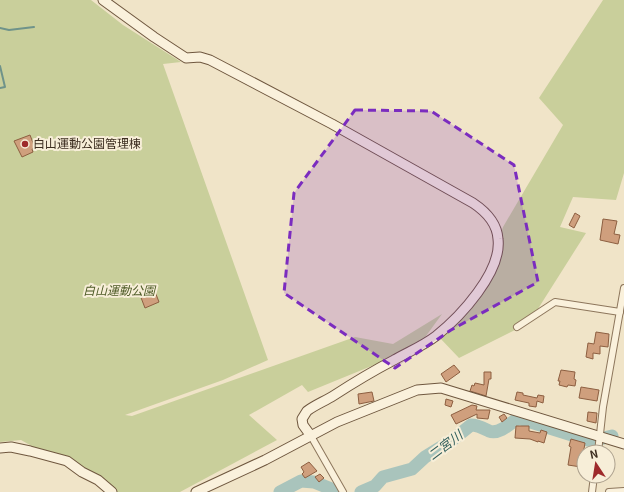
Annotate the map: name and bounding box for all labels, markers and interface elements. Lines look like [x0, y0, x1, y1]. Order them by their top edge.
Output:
place label: 白山運動公園管理棟 [33, 134, 141, 151]
marker: 白山運動公園管理棟 [20, 139, 30, 149]
park label: 白山運動公園 [83, 281, 157, 298]
water label: 二宮川 [423, 424, 468, 464]
north arrow [576, 444, 616, 484]
text: N [588, 445, 599, 462]

